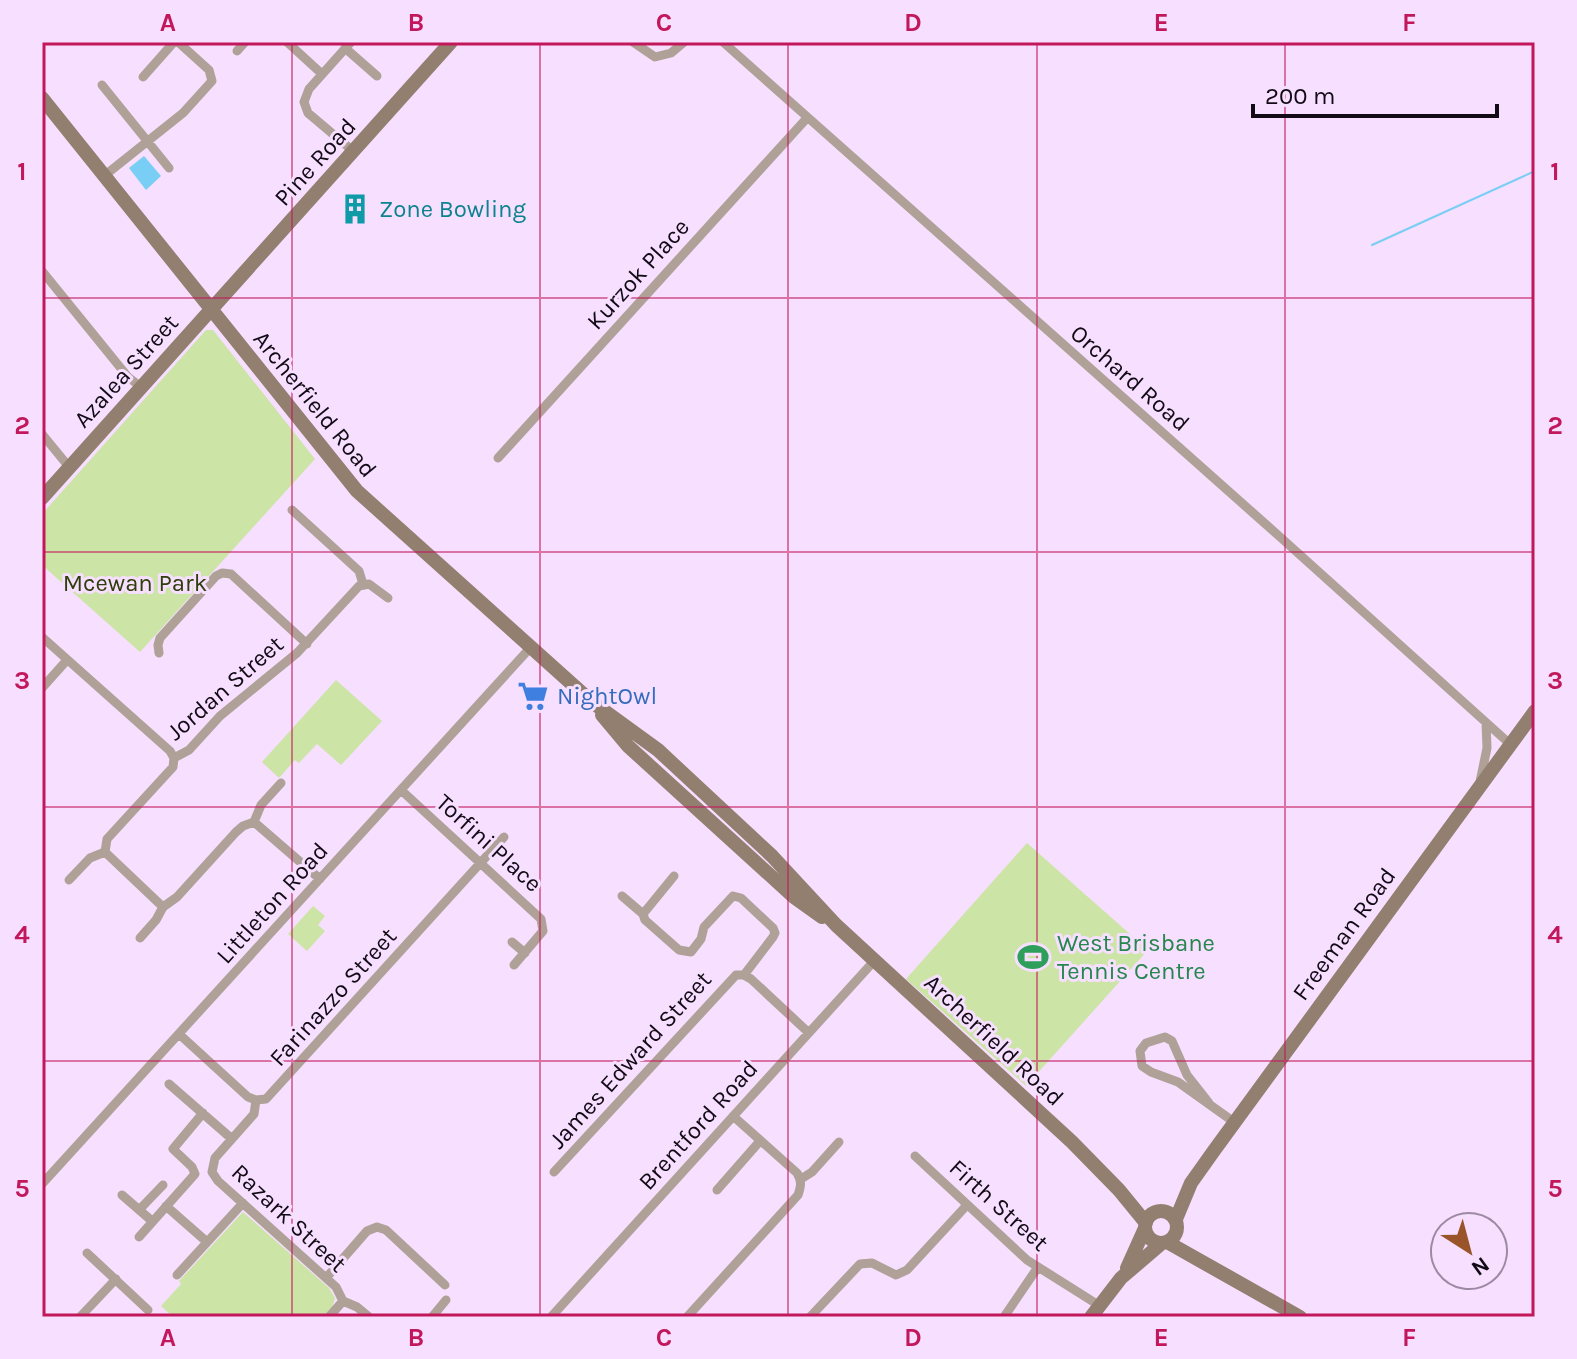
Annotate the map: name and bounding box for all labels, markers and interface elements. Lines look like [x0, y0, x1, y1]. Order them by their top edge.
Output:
text: A [160, 7, 176, 38]
text: B [408, 7, 424, 38]
text: C [656, 7, 672, 38]
text: D [904, 7, 922, 38]
text: E [1153, 7, 1169, 38]
text: F [1402, 7, 1416, 38]
scale bar [1253, 68, 1497, 118]
text: 200 m [1265, 82, 1336, 110]
street label: Pine Road [268, 112, 362, 212]
text: 1 [17, 156, 27, 187]
text: 1 [1550, 156, 1560, 187]
building icon: Zone Bowling [338, 192, 372, 226]
place label: Zone Bowling [379, 195, 527, 223]
street label: Kurzok Place [581, 213, 695, 335]
street label: Azalea Street [68, 309, 184, 433]
street label: Orchard Road [1065, 319, 1195, 437]
street label: Archerfield Road [248, 325, 382, 483]
text: 2 [14, 410, 30, 441]
text: 2 [1547, 410, 1563, 441]
park label: Mcewan Park [63, 569, 207, 597]
street label: Jordan Street [161, 630, 289, 746]
text: 3 [14, 665, 30, 696]
text: 3 [1547, 665, 1563, 696]
supermarket icon: NightOwl [516, 679, 550, 713]
place label: NightOwl [557, 682, 657, 710]
street label: Torfini Place [430, 788, 548, 898]
street label: Littleton Road [210, 837, 334, 969]
street label: Freeman Road [1287, 862, 1401, 1006]
text: 4 [14, 919, 30, 950]
text: 4 [1547, 919, 1563, 950]
street label: Farinazzo Street [264, 922, 402, 1072]
place label: West Brisbane Tennis Centre [1057, 929, 1215, 985]
sports icon: West Brisbane Tennis Centre [1016, 940, 1050, 974]
street label: James Edward Street [543, 966, 717, 1154]
street label: Archerfield Road [919, 968, 1069, 1112]
street label: Brentford Road [633, 1054, 763, 1196]
street label: Firth Street [944, 1153, 1054, 1257]
street label: Razark Street [226, 1158, 352, 1278]
text: 5 [14, 1173, 30, 1204]
text: 5 [1547, 1173, 1563, 1204]
north arrow [1429, 1211, 1509, 1291]
text: N [1466, 1251, 1494, 1282]
text: A [160, 1322, 176, 1353]
text: B [408, 1322, 424, 1353]
text: C [656, 1322, 672, 1353]
text: D [904, 1322, 922, 1353]
text: E [1153, 1322, 1169, 1353]
text: F [1402, 1322, 1416, 1353]

